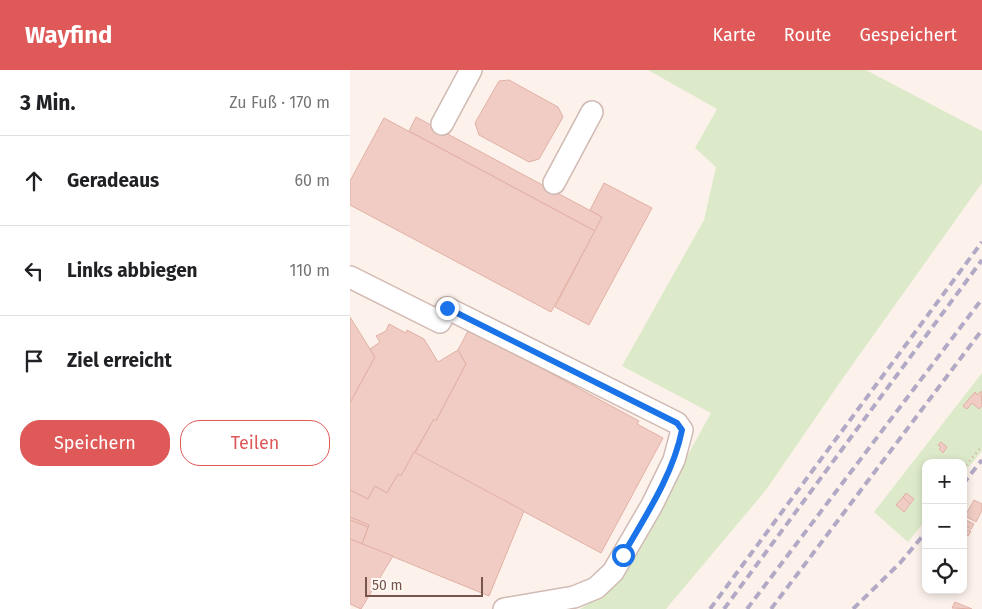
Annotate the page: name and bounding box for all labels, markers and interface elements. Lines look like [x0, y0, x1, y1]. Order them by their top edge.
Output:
text: Wayfind [25, 21, 112, 49]
text: Karte [713, 24, 756, 46]
text: Route [784, 24, 831, 46]
text: Gespeichert [859, 24, 957, 46]
text: 3 Min. [20, 90, 75, 116]
text: Zu Fuß · 170 m [229, 93, 330, 112]
icon: ahead [20, 167, 48, 195]
text: Geradeaus [67, 169, 159, 192]
text: 60 m [295, 171, 330, 190]
icon: left [20, 257, 48, 285]
text: Links abbiegen [67, 259, 198, 282]
text: 110 m [289, 261, 330, 280]
route end [436, 297, 459, 320]
icon: arrive [20, 347, 48, 375]
text: Ziel erreicht [67, 349, 172, 372]
button: Speichern [20, 420, 170, 466]
button: Teilen [180, 420, 330, 466]
map controls [922, 459, 967, 594]
button: + [922, 459, 967, 504]
button: − [922, 504, 967, 549]
route start [612, 544, 635, 567]
button: locate [922, 549, 967, 594]
scale bar [365, 574, 482, 597]
text: 50 m [372, 577, 403, 594]

